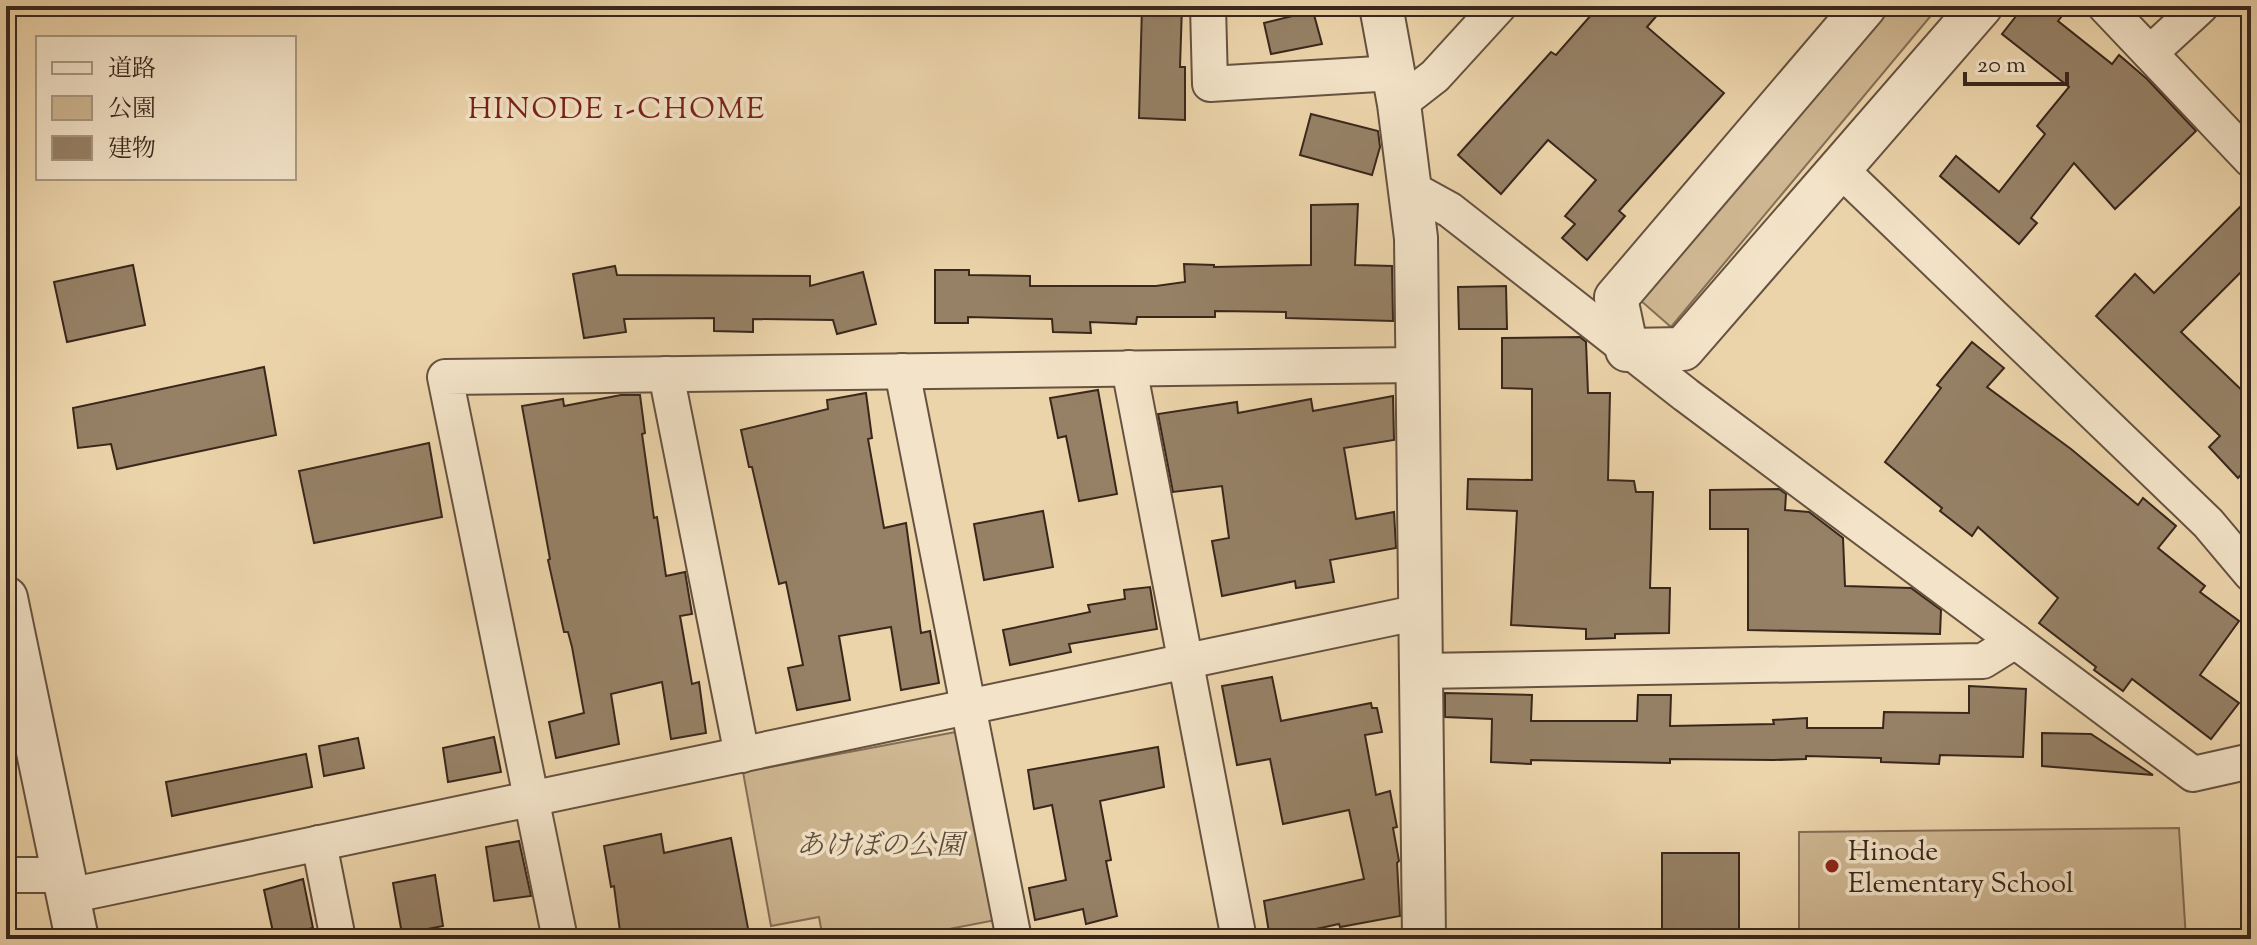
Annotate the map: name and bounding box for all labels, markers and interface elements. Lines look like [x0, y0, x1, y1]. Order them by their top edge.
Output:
legend [36, 36, 296, 180]
scale bar [1965, 36, 2067, 86]
text: 20 m [1977, 49, 2026, 83]
text: 道路 [108, 53, 156, 87]
district label: HINODE 1-CHOME [468, 89, 766, 132]
text: 公園 [108, 93, 156, 127]
text: 建物 [108, 133, 156, 167]
park label: あけぼの公園 [796, 827, 968, 867]
place label: Hinode Elementary School [1848, 833, 2074, 905]
marker: Hinode Elementary School [1823, 857, 1841, 875]

